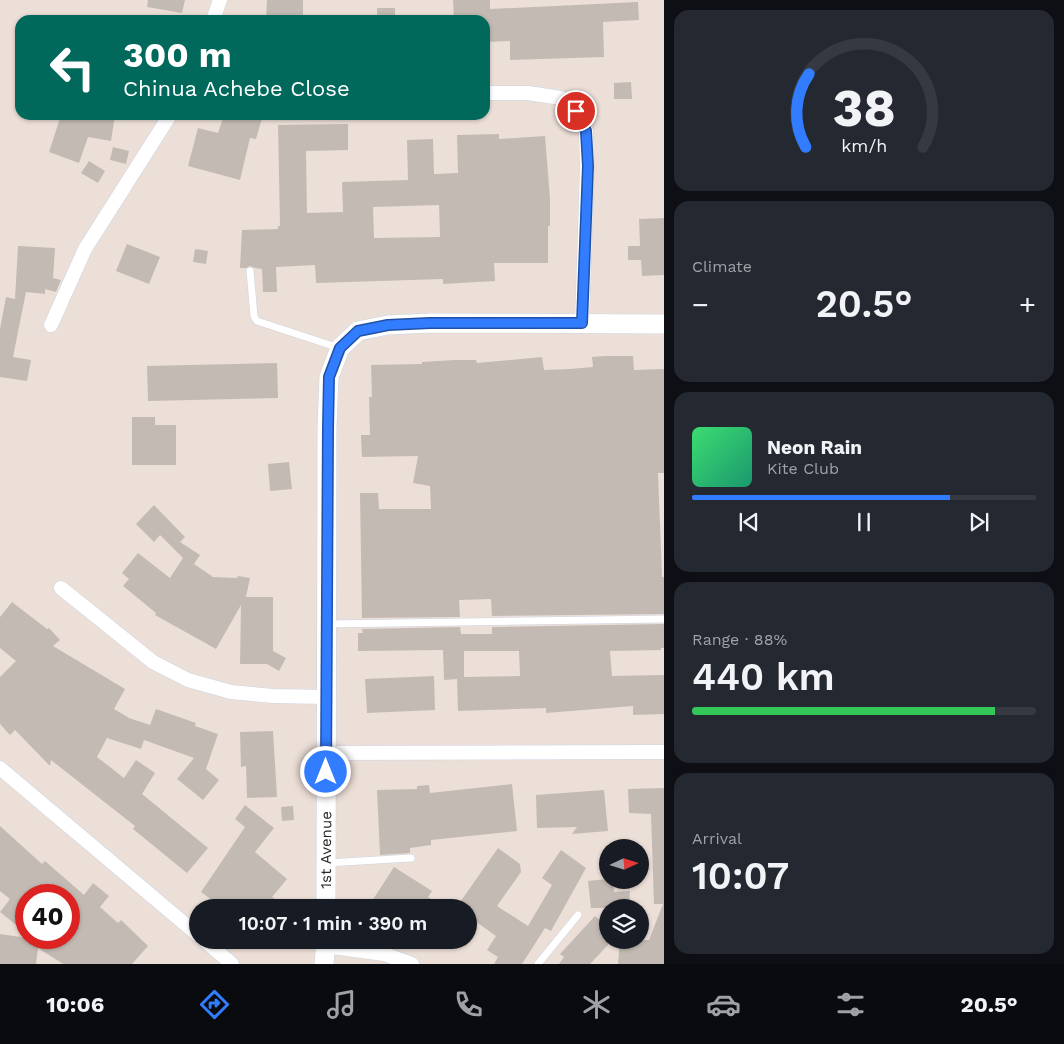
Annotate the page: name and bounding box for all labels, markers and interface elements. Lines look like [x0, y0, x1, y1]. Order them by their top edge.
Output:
text: 300 m [123, 34, 232, 76]
icon: left [40, 35, 105, 100]
text: Chinua Achebe Close [123, 76, 350, 101]
text: 38 [832, 78, 896, 139]
pin [555, 90, 597, 132]
icon: arrive [562, 97, 590, 125]
text: km/h [841, 135, 887, 156]
text: Climate [692, 257, 752, 276]
text: 20.5° [815, 282, 913, 326]
text: − [692, 288, 709, 321]
text: + [1019, 288, 1036, 321]
text: Neon Rain [767, 436, 862, 459]
text: Kite Club [767, 459, 839, 478]
icon: previous [735, 508, 763, 536]
icon: pause [850, 508, 878, 536]
icon: next [965, 508, 993, 536]
text: Range · 88% [692, 630, 787, 649]
text: 440 km [692, 655, 835, 699]
position arrow [299, 745, 351, 797]
street label: 1st Avenue [317, 811, 335, 889]
text: Arrival [692, 829, 742, 848]
north arrow [599, 839, 649, 889]
map controls [599, 839, 649, 949]
text: 10:07 [692, 854, 789, 898]
speed limit sign: 40 [15, 884, 80, 949]
button: layers [599, 899, 649, 949]
text: 10:07 · 1 min · 390 m [239, 912, 427, 935]
icon: directions [197, 987, 232, 1022]
icon: music [324, 987, 359, 1022]
icon: phone [451, 987, 486, 1022]
icon: climate [579, 987, 614, 1022]
icon: car [706, 987, 741, 1022]
icon: filters [833, 987, 868, 1022]
text: 10:06 [46, 992, 104, 1017]
text: 20.5° [961, 992, 1018, 1017]

